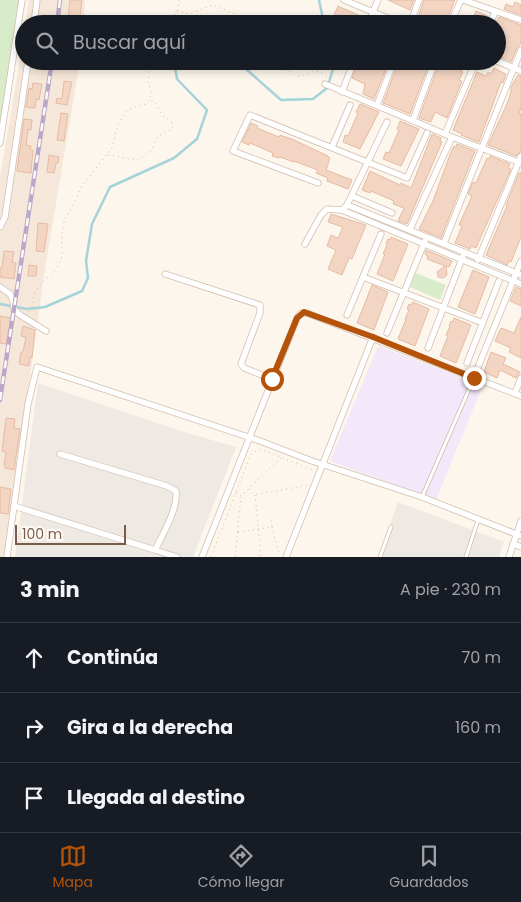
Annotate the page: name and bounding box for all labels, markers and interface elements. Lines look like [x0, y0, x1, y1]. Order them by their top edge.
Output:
search box [15, 15, 506, 70]
icon: search [33, 29, 61, 57]
text: Buscar aquí [73, 29, 186, 56]
route end [463, 367, 486, 390]
route start [261, 368, 284, 391]
scale bar [15, 522, 126, 545]
text: 100 m [22, 524, 62, 544]
text: 3 min [20, 575, 80, 604]
text: A pie · 230 m [400, 578, 501, 601]
icon: ahead [20, 644, 48, 672]
text: Continúa [67, 644, 158, 671]
text: 70 m [461, 646, 501, 669]
icon: right [20, 714, 48, 742]
text: Gira a la derecha [67, 714, 233, 741]
text: 160 m [455, 716, 501, 739]
icon: arrive [20, 784, 48, 812]
text: Llegada al destino [67, 784, 245, 811]
tab: Mapa [52, 842, 93, 893]
tab: Cómo llegar [198, 842, 284, 893]
tab: Guardados [389, 842, 469, 893]

